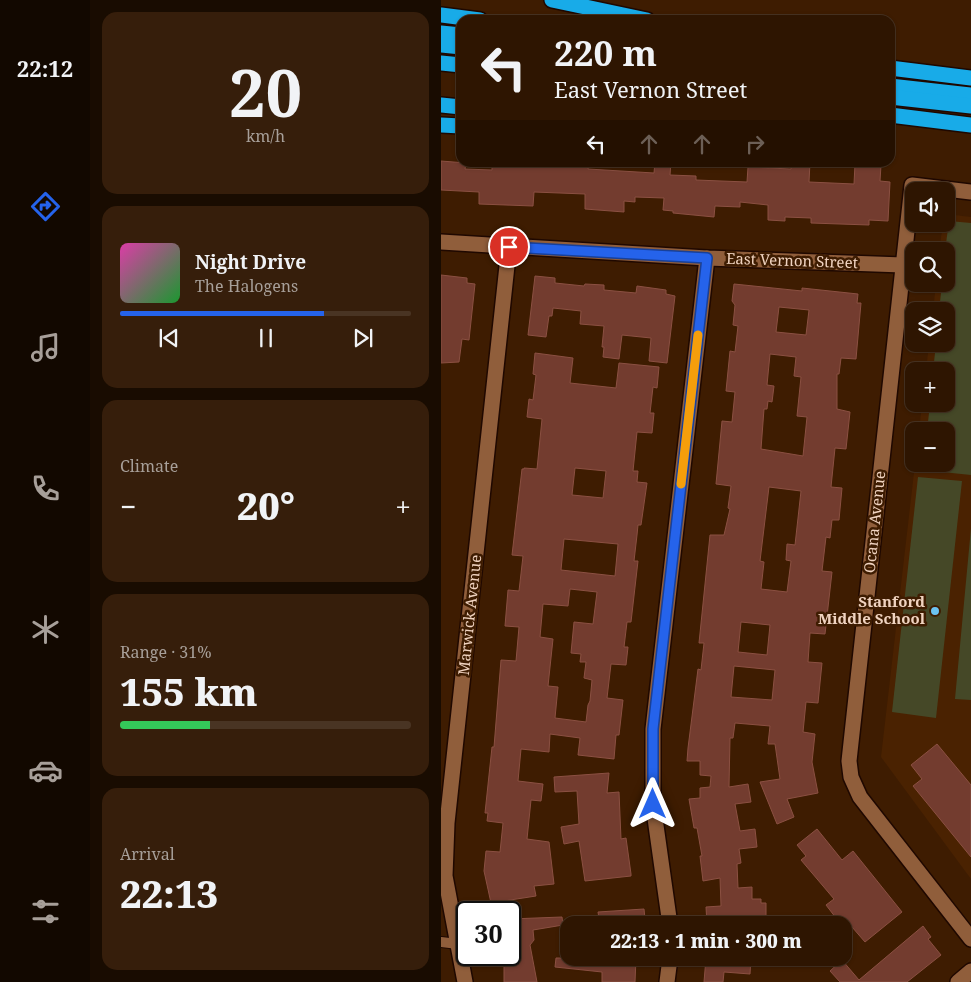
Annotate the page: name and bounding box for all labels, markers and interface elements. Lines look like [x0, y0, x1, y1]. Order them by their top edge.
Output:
text: 220 m [554, 29, 657, 76]
icon: left [471, 35, 536, 100]
text: 20 [229, 48, 302, 136]
text: 22:12 [17, 53, 73, 83]
text: East Vernon Street [554, 74, 747, 104]
text: km/h [246, 125, 285, 147]
icon: left [582, 130, 610, 158]
icon: ahead [635, 130, 663, 158]
icon: ahead [688, 130, 716, 158]
icon: right [741, 130, 769, 158]
map controls [905, 182, 955, 472]
button: sound [905, 182, 955, 232]
icon: directions [28, 189, 63, 224]
pin [488, 226, 530, 268]
icon: arrive [495, 233, 523, 261]
button: search [905, 242, 955, 292]
street label: East Vernon Street [726, 248, 858, 272]
text: Night Drive [195, 249, 306, 275]
text: The Halogens [195, 275, 298, 297]
button: layers [905, 302, 955, 352]
icon: previous [155, 324, 183, 352]
icon: pause [252, 324, 280, 352]
icon: next [349, 324, 377, 352]
icon: music [28, 330, 63, 365]
button: + [905, 362, 955, 412]
button: − [905, 422, 955, 472]
text: Climate [120, 455, 178, 477]
street label: Ocana Avenue [859, 470, 889, 574]
icon: phone [28, 471, 63, 506]
text: 20° [237, 479, 295, 531]
text: − [120, 487, 136, 525]
text: + [395, 487, 411, 525]
street label: Marwick Avenue [453, 554, 485, 676]
place label: Stanford Middle School [818, 591, 926, 628]
marker: Stanford Middle School [929, 605, 941, 617]
icon: climate [28, 612, 63, 647]
text: Range · 31% [120, 641, 212, 663]
text: 155 km [120, 665, 258, 717]
icon: car [28, 753, 63, 788]
position arrow [626, 777, 678, 829]
text: Arrival [120, 843, 175, 865]
text: 22:13 [120, 867, 218, 919]
icon: filters [28, 894, 63, 929]
speed limit sign: 30 [456, 901, 521, 966]
text: 22:13 · 1 min · 300 m [610, 928, 802, 954]

